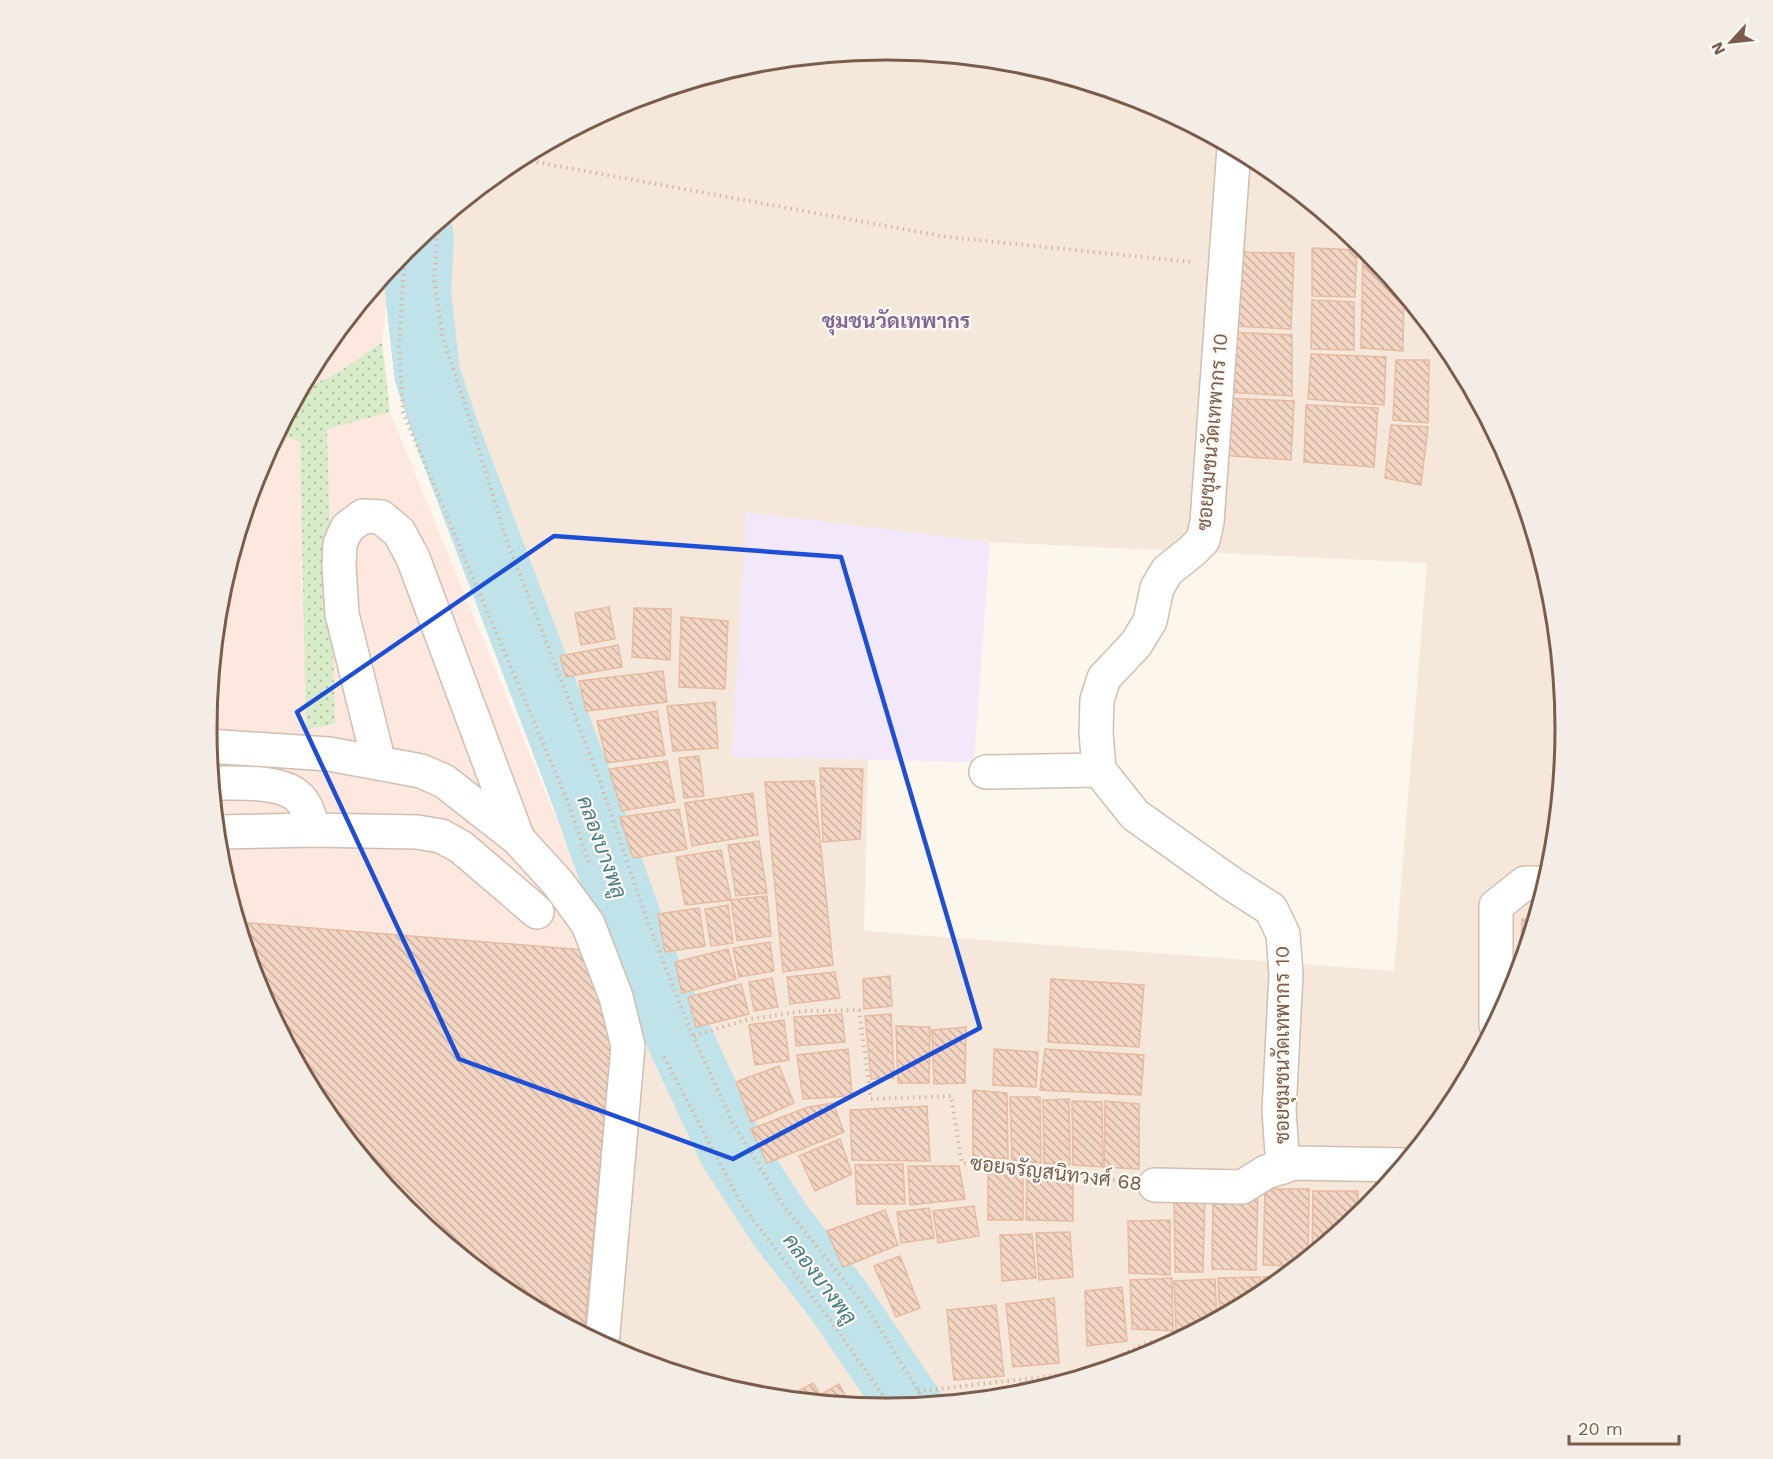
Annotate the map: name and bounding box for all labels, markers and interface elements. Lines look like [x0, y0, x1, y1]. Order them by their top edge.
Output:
north arrow [1701, 12, 1761, 72]
text: N [1707, 39, 1729, 58]
district label: ชุมชนวัดเทพากร [822, 308, 970, 336]
street label: ซอยชุมชนวัดเทพากร 10 [1191, 332, 1235, 532]
water label: คลองบางพลู [570, 792, 633, 903]
street label: ซอยชุมชนวัดเทพากร 10 [1270, 946, 1296, 1144]
street label: ซอยจรัญสนิทวงศ์ 68 [969, 1149, 1144, 1195]
water label: คลองบางพลู [776, 1228, 863, 1331]
scale bar [1569, 1408, 1678, 1446]
text: 20 m [1578, 1418, 1623, 1439]

